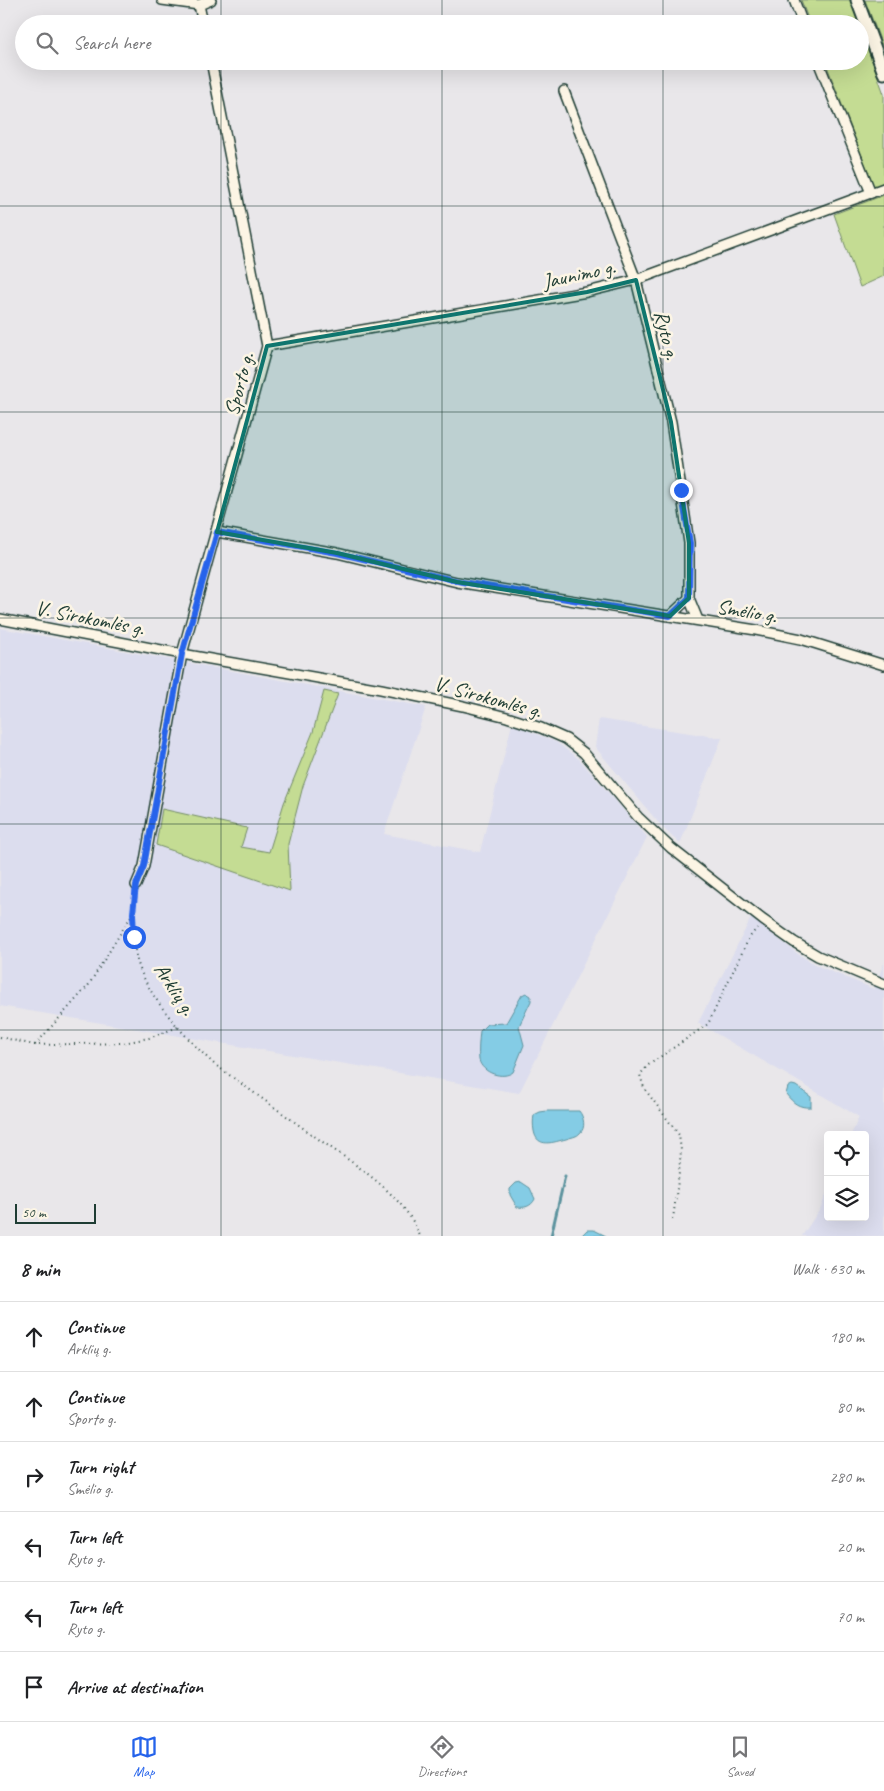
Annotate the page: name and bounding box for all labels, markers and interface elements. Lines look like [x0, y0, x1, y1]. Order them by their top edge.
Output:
search box [15, 15, 869, 70]
icon: search [33, 29, 61, 57]
text: Search here [73, 31, 150, 55]
street label: Jaunimo g. [539, 253, 618, 295]
street label: Ryto g. [648, 308, 686, 363]
street label: Sporto g. [218, 349, 260, 418]
route end [670, 479, 693, 502]
street label: Smėlio g. [715, 593, 780, 629]
street label: V. Sirokomlės g. [33, 595, 147, 641]
street label: V. Sirokomlės g. [431, 670, 545, 724]
route start [123, 926, 146, 949]
street label: Arklių g. [148, 958, 202, 1021]
map controls [824, 1131, 869, 1221]
button: locate [824, 1131, 869, 1176]
button: layers [824, 1176, 869, 1221]
scale bar [15, 1201, 96, 1224]
text: 50 m [22, 1204, 46, 1221]
text: 8 min [20, 1256, 60, 1282]
text: Walk · 630 m [792, 1259, 864, 1279]
text: Continue [67, 1315, 124, 1339]
icon: ahead [20, 1323, 48, 1351]
text: 180 m [830, 1327, 864, 1347]
text: Arklių g. [67, 1339, 111, 1359]
text: Continue [67, 1385, 124, 1409]
icon: ahead [20, 1393, 48, 1421]
text: 80 m [837, 1397, 864, 1417]
text: Sporto g. [67, 1409, 116, 1429]
text: Turn right [67, 1455, 134, 1479]
icon: right [20, 1463, 48, 1491]
text: 280 m [830, 1467, 864, 1487]
text: Smėlio g. [67, 1479, 113, 1499]
text: Turn left [67, 1525, 122, 1549]
icon: left [20, 1533, 48, 1561]
text: 20 m [837, 1537, 864, 1557]
text: Ryto g. [67, 1549, 105, 1569]
text: Turn left [67, 1595, 122, 1619]
icon: left [20, 1603, 48, 1631]
text: 70 m [837, 1607, 864, 1627]
text: Ryto g. [67, 1619, 105, 1639]
icon: arrive [20, 1673, 48, 1701]
text: Arrive at destination [67, 1675, 203, 1699]
tab: Map [130, 1733, 158, 1780]
tab: Directions [418, 1733, 466, 1780]
tab: Saved [726, 1733, 754, 1780]

